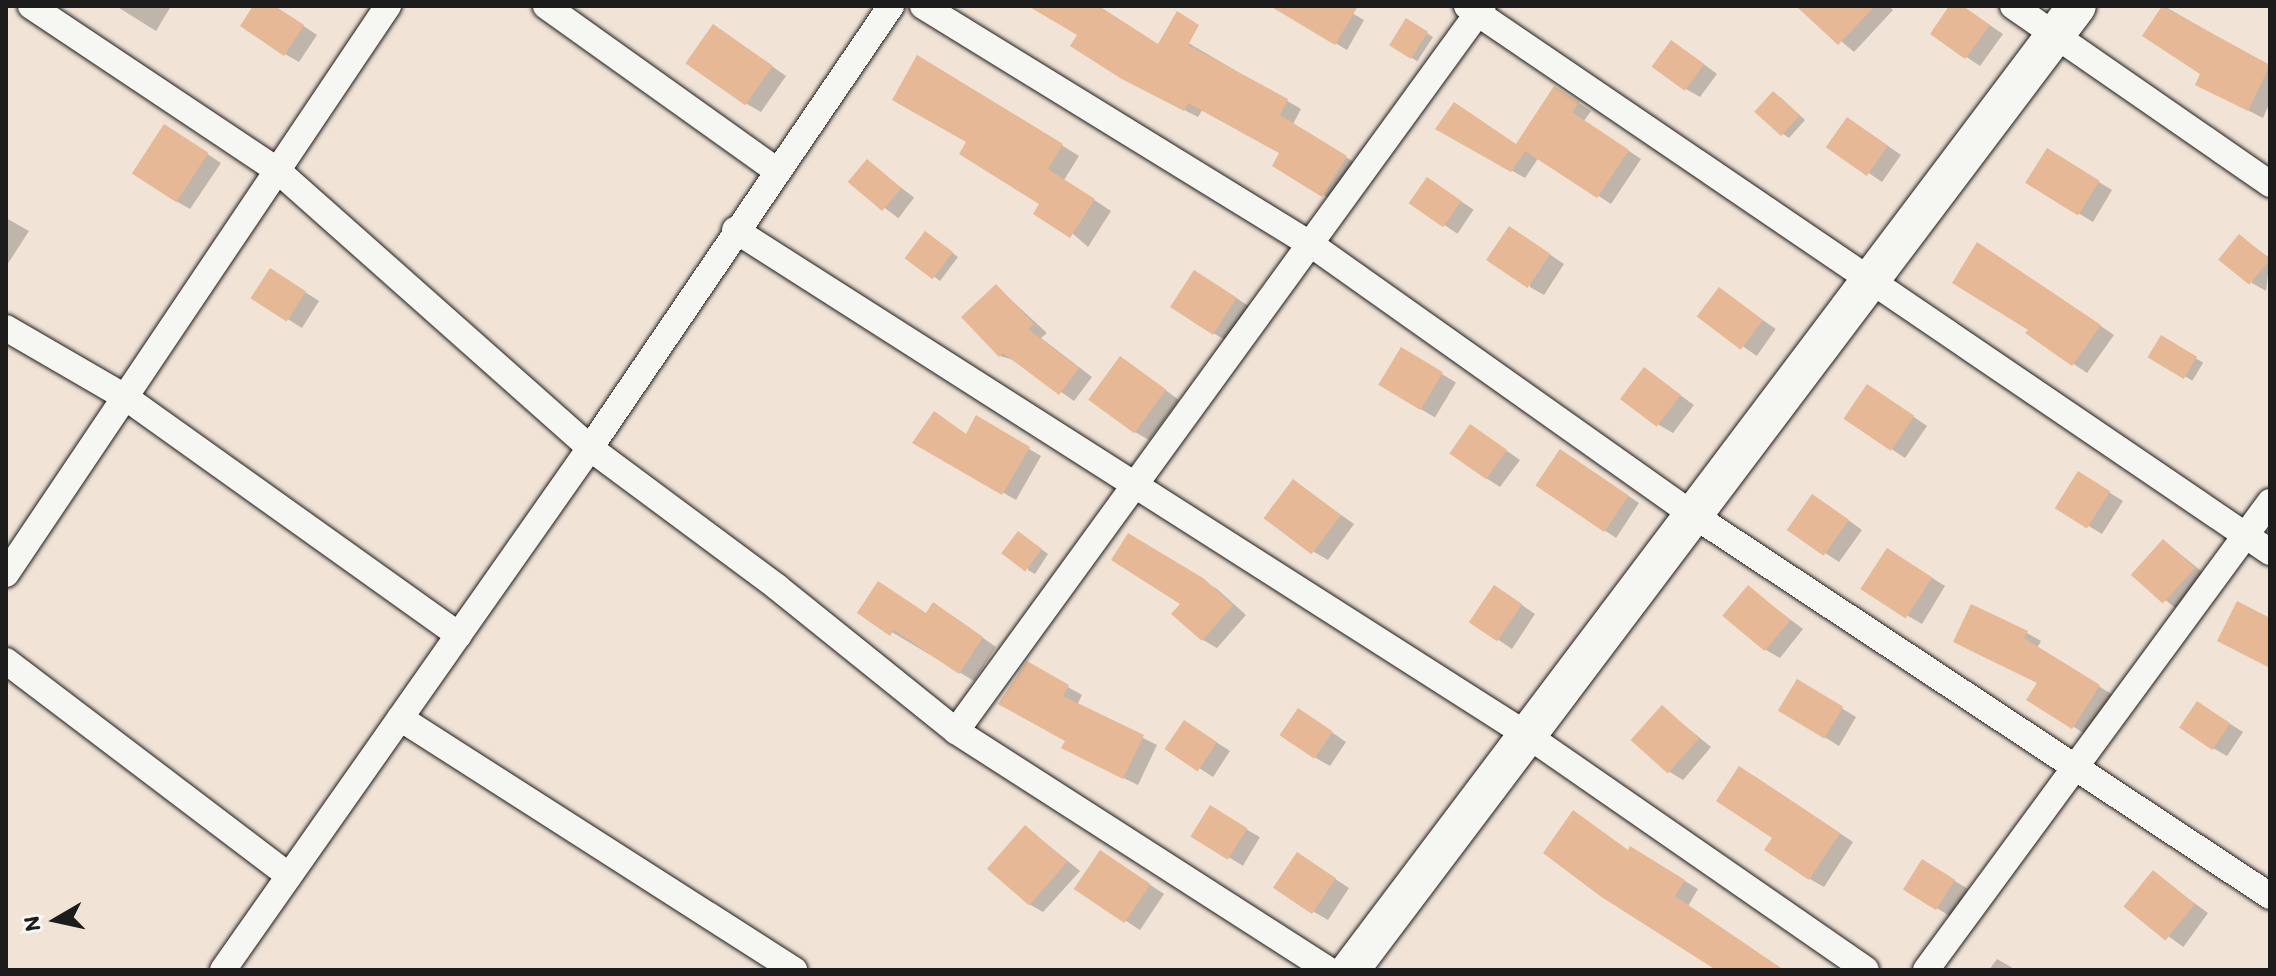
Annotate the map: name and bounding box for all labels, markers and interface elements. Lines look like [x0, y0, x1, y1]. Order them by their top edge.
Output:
north arrow [16, 880, 96, 960]
text: N [17, 914, 46, 933]

